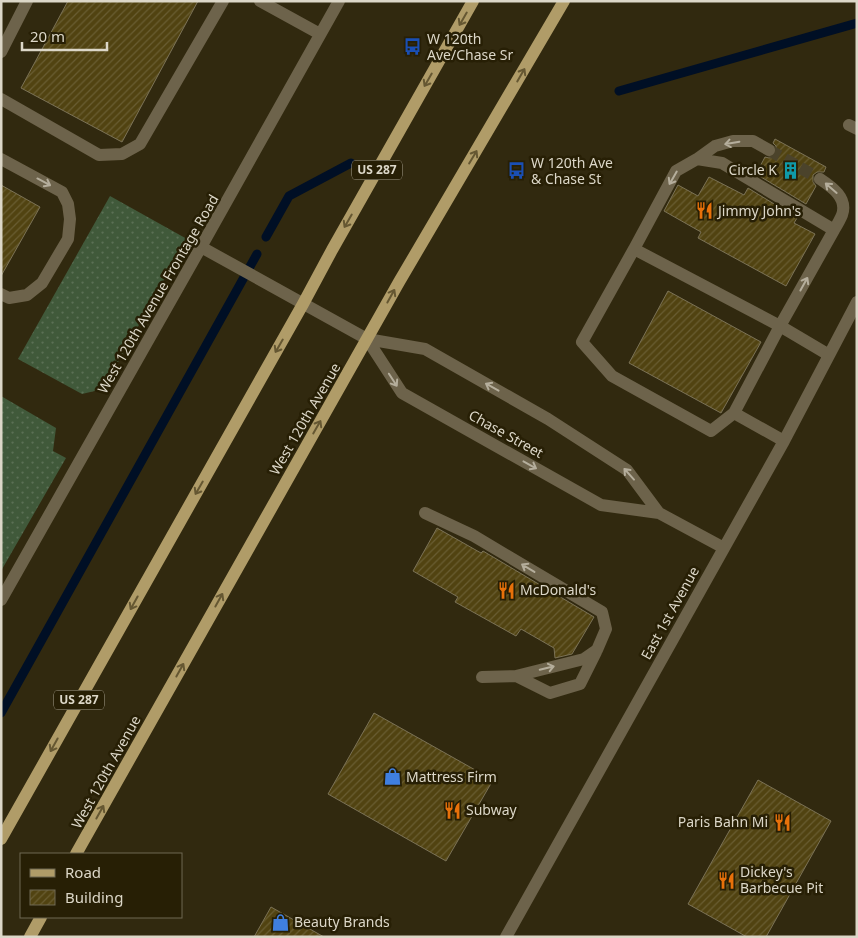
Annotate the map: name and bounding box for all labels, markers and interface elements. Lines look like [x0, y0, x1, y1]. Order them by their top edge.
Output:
one-way arrow [457, 12, 467, 26]
scale bar [22, 20, 108, 52]
text: 20 m [30, 26, 65, 46]
place label: W 120th Ave/Chase Sr [427, 29, 513, 64]
bus stop icon: W 120th Ave/Chase Sr [403, 37, 423, 57]
one-way arrow [516, 68, 526, 83]
one-way arrow [423, 72, 433, 86]
one-way arrow [725, 138, 741, 148]
one-way arrow [469, 150, 479, 164]
place label: W 120th Ave & Chase St [531, 153, 613, 188]
road number: US 287 [352, 160, 402, 180]
place label: Circle K [729, 160, 777, 179]
building icon: Circle K [781, 160, 801, 180]
bus stop icon: W 120th Ave & Chase St [507, 161, 527, 181]
one-way arrow [667, 171, 677, 185]
one-way arrow [37, 177, 52, 187]
one-way arrow [824, 182, 837, 193]
street label: West 120th Avenue Frontage Road [93, 191, 222, 397]
restaurant icon: Jimmy John's [694, 201, 714, 221]
place label: Jimmy John's [716, 201, 802, 220]
one-way arrow [343, 214, 353, 228]
one-way arrow [799, 277, 809, 292]
one-way arrow [386, 290, 396, 304]
one-way arrow [274, 339, 284, 354]
street label: West 120th Avenue [265, 359, 344, 478]
one-way arrow [388, 373, 398, 387]
one-way arrow [486, 382, 500, 392]
street label: Chase Street [465, 405, 547, 462]
one-way arrow [313, 420, 323, 435]
one-way arrow [522, 461, 537, 470]
one-way arrow [623, 468, 635, 481]
one-way arrow [194, 480, 204, 495]
one-way arrow [521, 562, 535, 572]
street label: East 1st Avenue [636, 563, 703, 663]
restaurant icon: McDonald's [496, 580, 516, 600]
place label: McDonald's [520, 580, 597, 599]
one-way arrow [215, 594, 225, 608]
one-way arrow [129, 595, 138, 610]
one-way arrow [175, 663, 185, 678]
one-way arrow [539, 663, 555, 672]
road number: US 287 [54, 690, 104, 710]
street label: West 120th Avenue [67, 712, 145, 832]
one-way arrow [49, 737, 59, 751]
shop icon: Mattress Firm [382, 767, 402, 787]
place label: Mattress Firm [406, 767, 497, 786]
restaurant icon: Subway [442, 800, 462, 820]
place label: Subway [466, 800, 518, 819]
one-way arrow [95, 804, 105, 819]
place label: Paris Bahn Mi [678, 812, 768, 831]
restaurant icon: Paris Bahn Mi [772, 812, 792, 832]
legend [20, 853, 182, 918]
text: Road [65, 862, 101, 882]
place label: Dickey's Barbecue Pit [740, 862, 823, 897]
restaurant icon: Dickey's Barbecue Pit [716, 870, 736, 890]
text: Building [65, 887, 123, 907]
shop icon: Beauty Brands [270, 912, 290, 932]
place label: Beauty Brands [294, 912, 390, 931]

